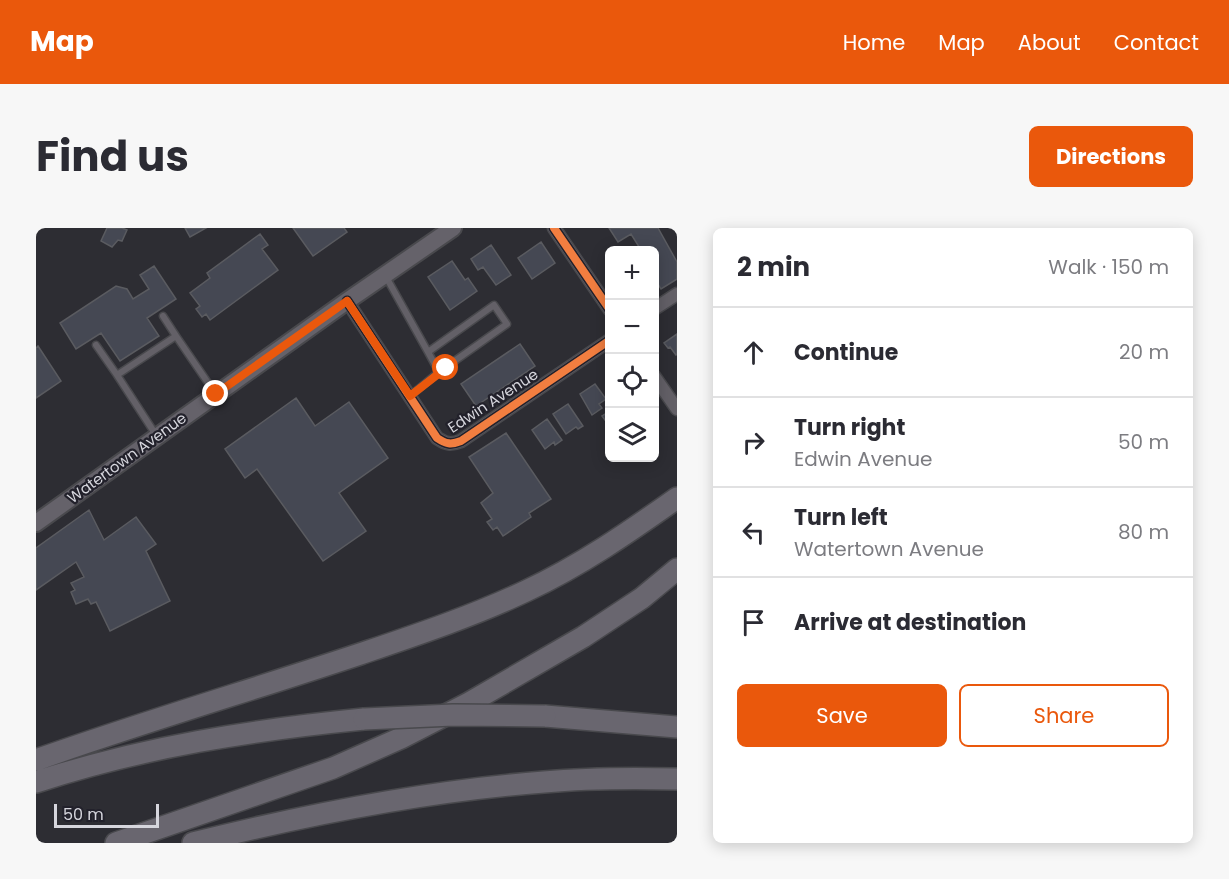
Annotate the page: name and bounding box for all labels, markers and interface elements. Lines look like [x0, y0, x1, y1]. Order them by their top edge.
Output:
text: Map [30, 22, 94, 61]
text: Home [843, 28, 905, 57]
text: Map [938, 28, 985, 57]
text: About [1018, 28, 1081, 57]
text: Contact [1114, 28, 1199, 57]
button: Directions [1029, 126, 1193, 187]
text: Find us [36, 127, 189, 186]
map controls [605, 246, 659, 462]
button: + [605, 246, 659, 300]
text: 2 min [737, 249, 810, 285]
text: Walk · 150 m [1048, 253, 1169, 281]
button: − [605, 300, 659, 354]
icon: ahead [737, 336, 770, 369]
text: Continue [794, 337, 898, 368]
text: 20 m [1119, 338, 1169, 366]
route start [432, 354, 458, 380]
button: locate [605, 354, 659, 408]
street label: Edwin Avenue [443, 364, 542, 438]
route end [202, 380, 228, 406]
street label: Watertown Avenue [63, 407, 190, 508]
button: layers [605, 408, 659, 462]
text: Turn right [794, 412, 905, 443]
icon: right [737, 426, 770, 459]
text: 50 m [1118, 428, 1169, 456]
text: Edwin Avenue [794, 445, 932, 473]
text: Turn left [794, 502, 888, 533]
icon: left [737, 516, 770, 549]
text: 80 m [1118, 518, 1169, 546]
text: Watertown Avenue [794, 535, 984, 563]
icon: arrive [737, 606, 770, 639]
text: Arrive at destination [794, 607, 1026, 638]
button: Save [737, 684, 947, 747]
button: Share [959, 684, 1169, 747]
scale bar [54, 801, 159, 828]
text: 50 m [63, 803, 104, 826]

